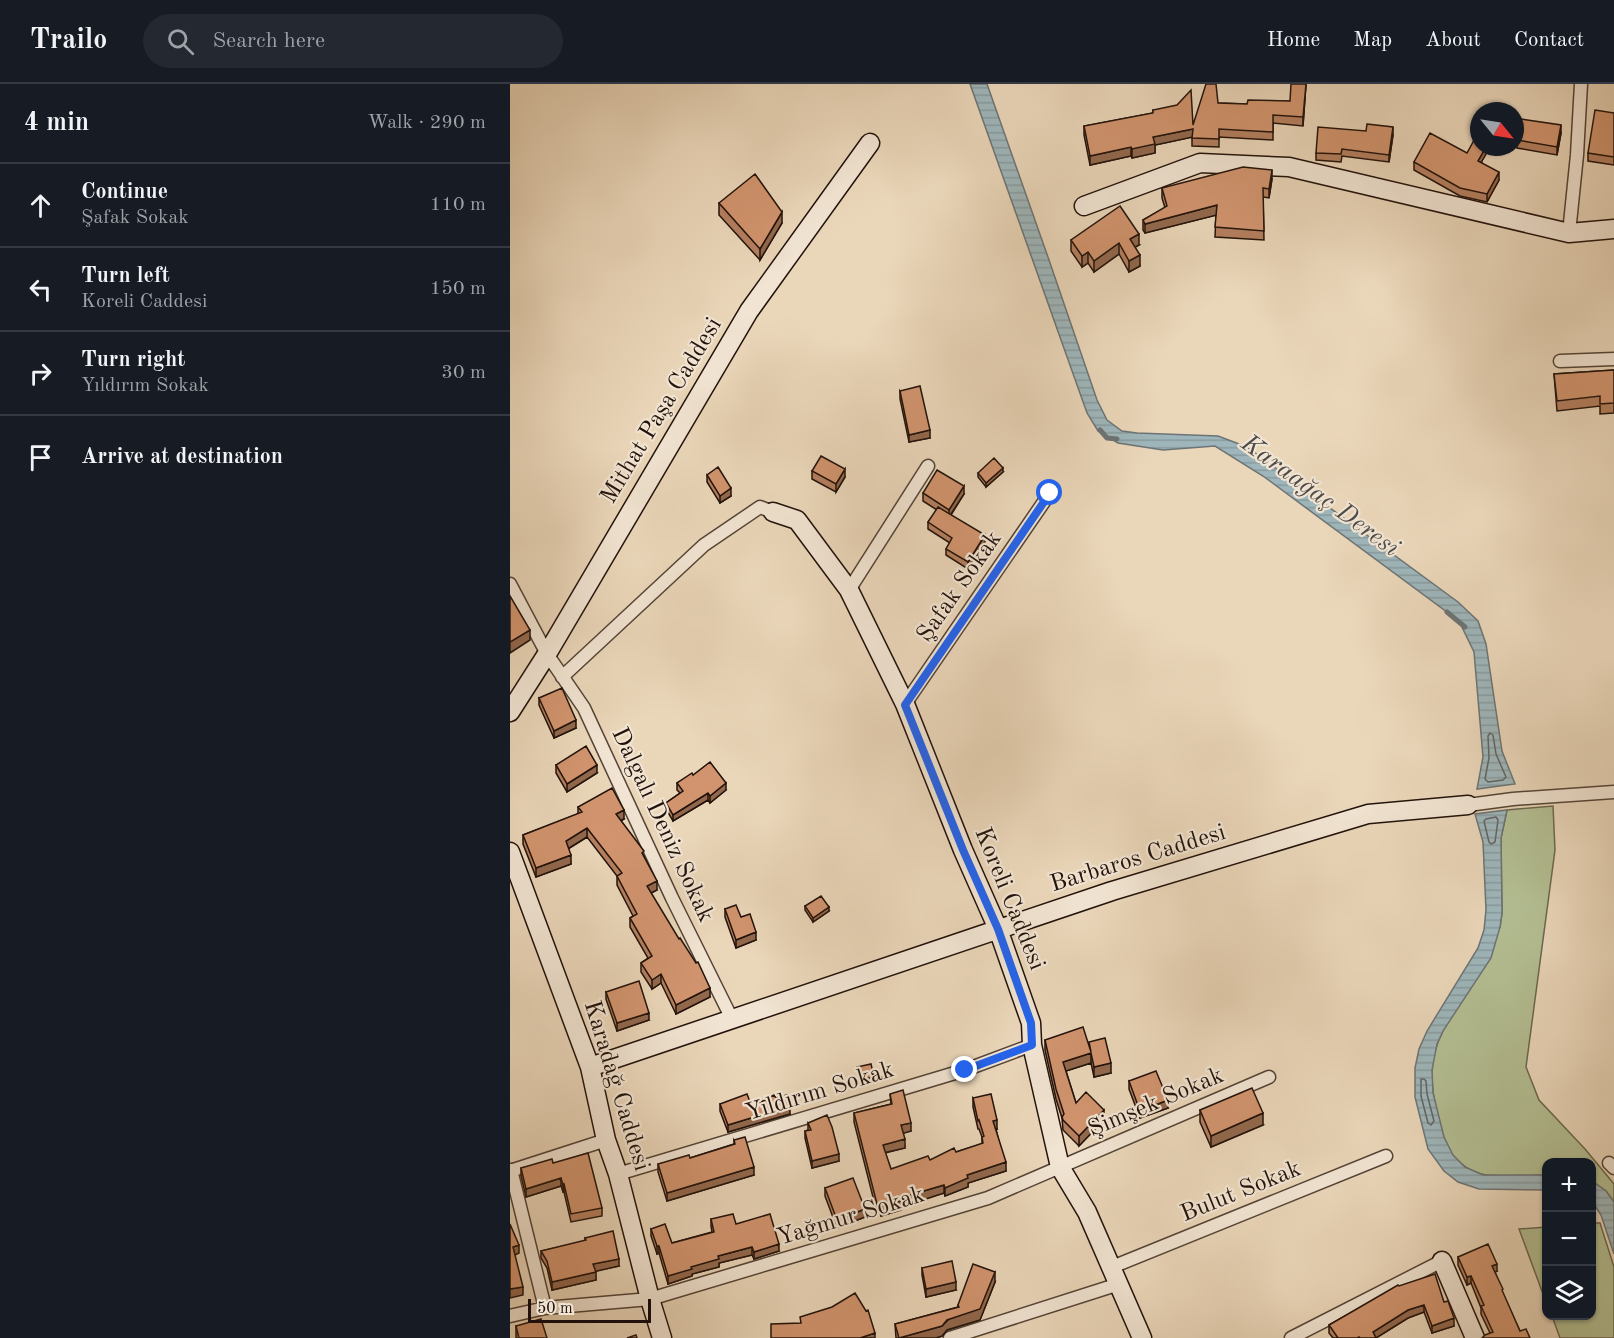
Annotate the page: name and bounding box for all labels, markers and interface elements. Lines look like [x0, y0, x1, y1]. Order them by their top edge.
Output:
search box [143, 14, 563, 68]
icon: search [164, 25, 197, 58]
text: Trailo [30, 27, 107, 55]
text: Search here [212, 30, 325, 52]
text: Home [1267, 30, 1320, 51]
text: Map [1353, 30, 1392, 51]
text: About [1425, 30, 1481, 51]
text: Contact [1514, 30, 1584, 51]
north arrow [1470, 102, 1524, 156]
text: 4 min [24, 110, 89, 136]
text: Walk · 290 m [367, 113, 486, 133]
text: Continue [81, 181, 168, 203]
icon: ahead [24, 189, 57, 222]
text: 110 m [430, 195, 486, 215]
text: Şafak Sokak [81, 208, 189, 228]
text: Turn left [81, 265, 170, 287]
icon: left [24, 273, 57, 306]
text: 150 m [430, 279, 486, 299]
text: Koreli Caddesi [81, 292, 207, 312]
street label: Mithat Paşa Caddesi [597, 314, 727, 508]
text: Turn right [81, 349, 185, 371]
icon: right [24, 357, 57, 390]
text: 30 m [441, 363, 486, 383]
text: Yıldırım Sokak [81, 376, 209, 396]
water label: Karaağaç Deresi [1235, 429, 1404, 562]
icon: arrive [24, 441, 57, 474]
text: Arrive at destination [81, 446, 283, 468]
route start [1036, 479, 1062, 505]
street label: Şafak Sokak [913, 527, 1007, 647]
street label: Dalgalı Deniz Sokak [606, 724, 718, 926]
street label: Barbaros Caddesi [1047, 821, 1229, 897]
street label: Koreli Caddesi [969, 824, 1049, 974]
street label: Karadağ Caddesi [579, 998, 653, 1174]
route end [951, 1056, 977, 1082]
street label: Yıldırım Sokak [743, 1058, 897, 1126]
street label: Şimşek Sokak [1085, 1064, 1227, 1142]
street label: Bulut Sokak [1177, 1157, 1305, 1227]
map controls [1542, 1158, 1596, 1320]
button: + [1542, 1158, 1596, 1212]
street label: Yağmur Sokak [774, 1183, 928, 1251]
button: − [1542, 1212, 1596, 1266]
button: layers [1542, 1266, 1596, 1320]
scale bar [528, 1296, 651, 1324]
text: 50 m [537, 1301, 573, 1317]

